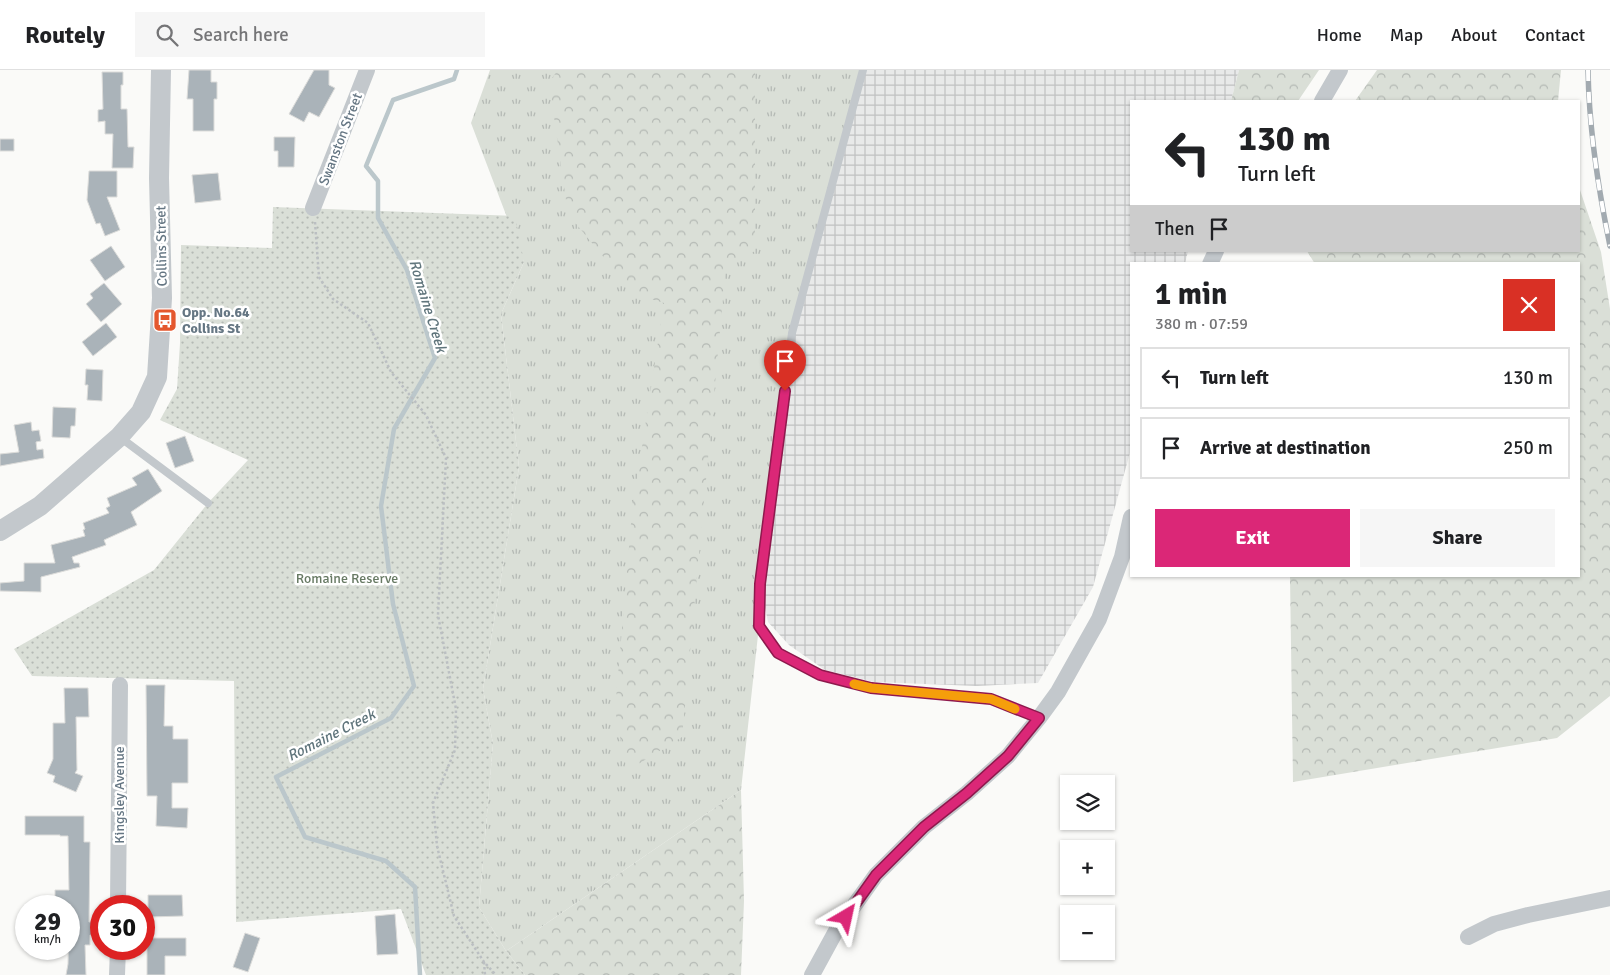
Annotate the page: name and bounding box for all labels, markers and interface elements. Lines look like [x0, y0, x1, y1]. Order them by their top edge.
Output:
search box [135, 12, 485, 57]
text: Routely [25, 20, 105, 50]
icon: search [153, 21, 181, 49]
text: Search here [193, 23, 289, 47]
text: Home [1317, 24, 1362, 46]
text: Map [1390, 24, 1423, 46]
text: About [1451, 24, 1497, 46]
text: Contact [1525, 24, 1585, 46]
street label: Swanston Street [315, 90, 366, 188]
text: 130 m [1238, 117, 1331, 160]
icon: left [1155, 120, 1220, 185]
text: Turn left [1238, 160, 1316, 187]
street label: Collins Street [152, 205, 171, 287]
icon: arrive [1205, 215, 1233, 243]
text: Then [1155, 217, 1195, 241]
water label: Romaine Creek [405, 257, 451, 356]
text: 1 min [1155, 276, 1227, 313]
button: close [1503, 279, 1555, 331]
place label: Opp. No.64 Collins St [182, 304, 250, 337]
bus stop icon: Opp. No.64 Collins St [152, 307, 178, 333]
text: 380 m · 07:59 [1155, 314, 1248, 334]
pin [764, 340, 806, 391]
icon: arrive [771, 347, 799, 375]
icon: left [1157, 364, 1185, 392]
text: Turn left [1200, 366, 1269, 390]
text: 130 m [1503, 366, 1553, 390]
icon: arrive [1157, 434, 1185, 462]
text: Arrive at destination [1200, 436, 1371, 460]
text: 250 m [1503, 436, 1553, 460]
button: Exit [1155, 509, 1350, 567]
button: Share [1360, 509, 1555, 567]
park label: Romaine Reserve [296, 570, 398, 587]
water label: Romaine Creek [284, 704, 379, 765]
street label: Kingsley Avenue [111, 746, 128, 844]
map controls [1060, 775, 1115, 960]
button: layers [1060, 775, 1115, 830]
button: + [1060, 840, 1115, 895]
position arrow [819, 890, 871, 942]
speed limit sign: 30 [90, 895, 155, 960]
button: − [1060, 905, 1115, 960]
text: 29 [34, 906, 61, 937]
text: km/h [34, 932, 61, 947]

